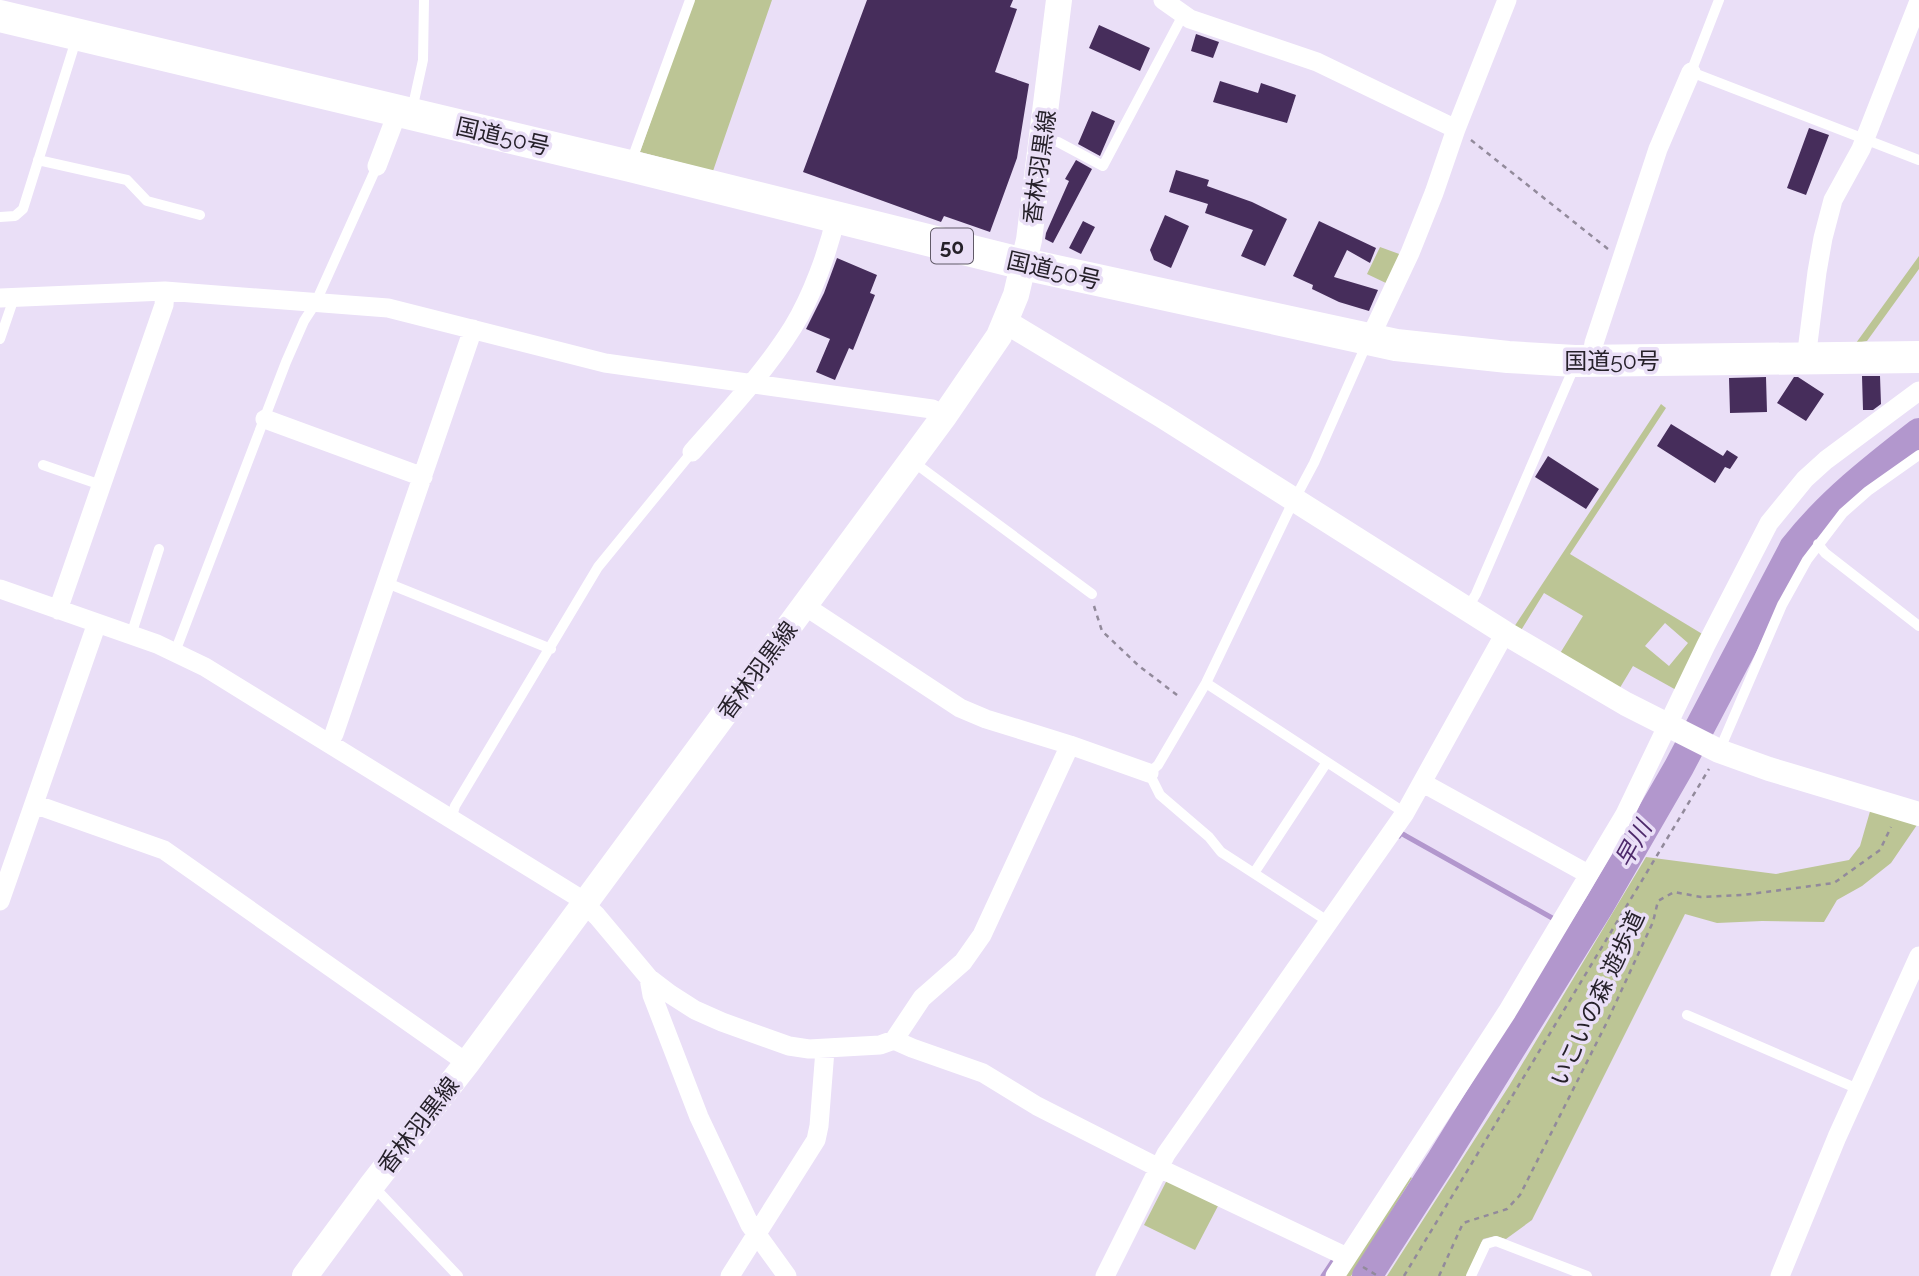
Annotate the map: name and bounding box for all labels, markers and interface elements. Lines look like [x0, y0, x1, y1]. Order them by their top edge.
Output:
street label: 香林羽黒線 [1018, 108, 1060, 226]
street label: 国道50号 [453, 112, 553, 160]
road number: 50 [931, 229, 973, 264]
street label: 国道50号 [1004, 246, 1104, 294]
street label: 国道50号 [1564, 347, 1660, 374]
street label: 香林羽黒線 [712, 616, 802, 724]
water label: 早川 [1609, 813, 1659, 872]
street label: いこいの森 遊歩道 [1545, 906, 1649, 1090]
street label: 香林羽黒線 [372, 1071, 464, 1179]

